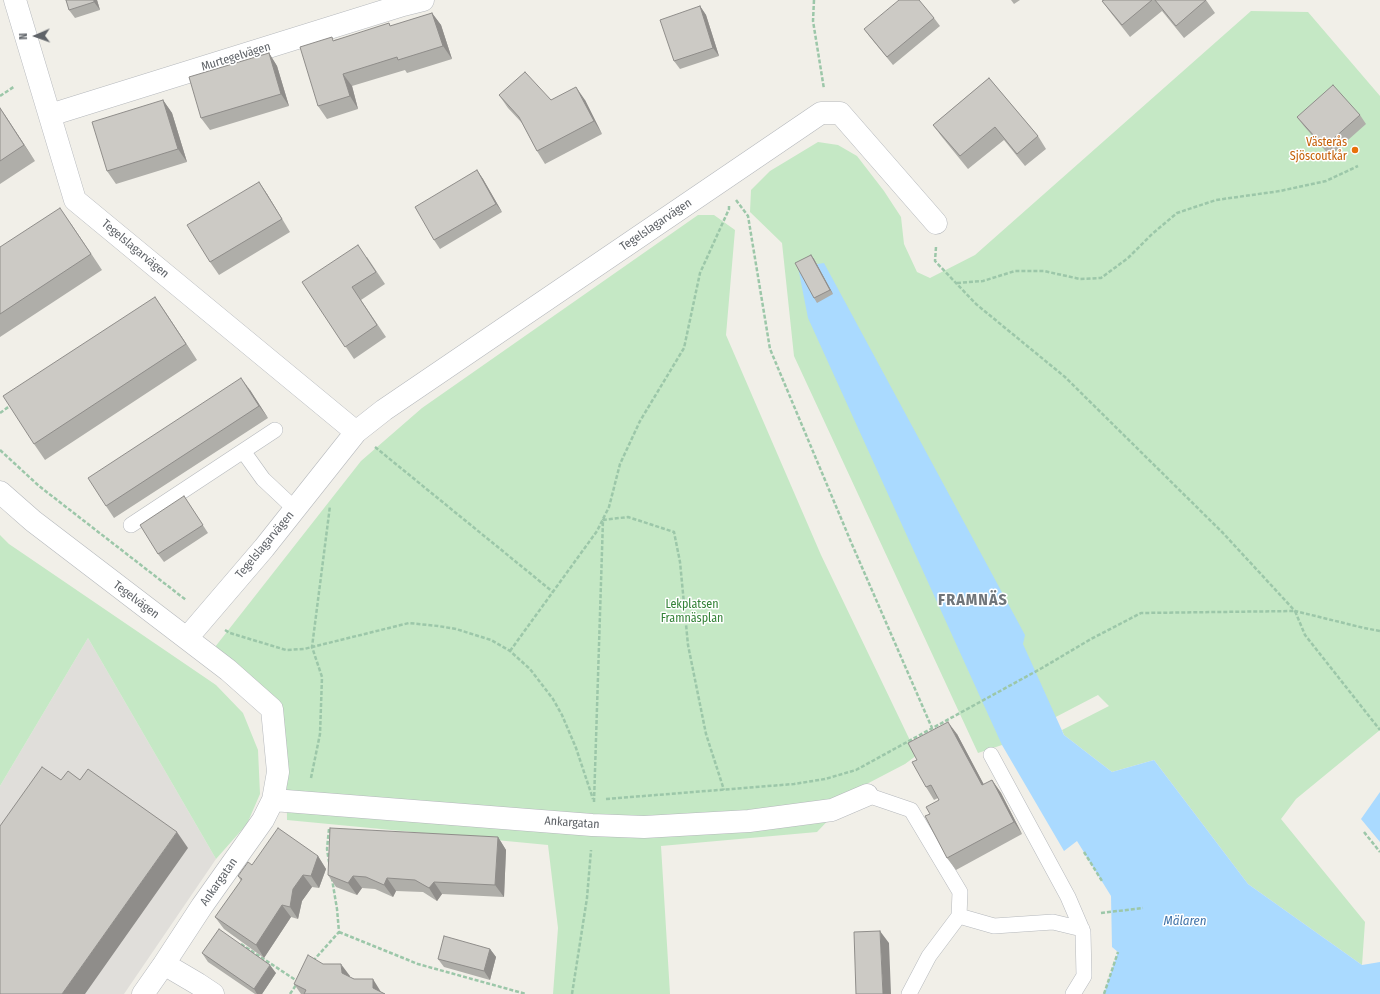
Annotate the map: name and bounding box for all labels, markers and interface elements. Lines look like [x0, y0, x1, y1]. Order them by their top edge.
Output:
north arrow [16, 16, 56, 56]
text: N [17, 33, 30, 40]
street label: Murtegelvägen [200, 40, 272, 74]
place label: Västerås Sjöscoutkår [1290, 136, 1347, 164]
marker: Västerås Sjöscoutkår [1350, 145, 1360, 155]
street label: Tegelslagarvägen [617, 196, 695, 254]
street label: Tegelslagarvägen [98, 217, 172, 281]
street label: Tegelslagarvägen [233, 508, 297, 582]
street label: Tegelvägen [110, 578, 162, 622]
district label: FRAMNÄS [938, 591, 1008, 611]
park label: Lekplatsen Framnäsplan [661, 598, 723, 626]
street label: Ankargatan [544, 814, 600, 832]
street label: Ankargatan [197, 855, 241, 909]
water label: Mälaren [1163, 913, 1207, 929]

